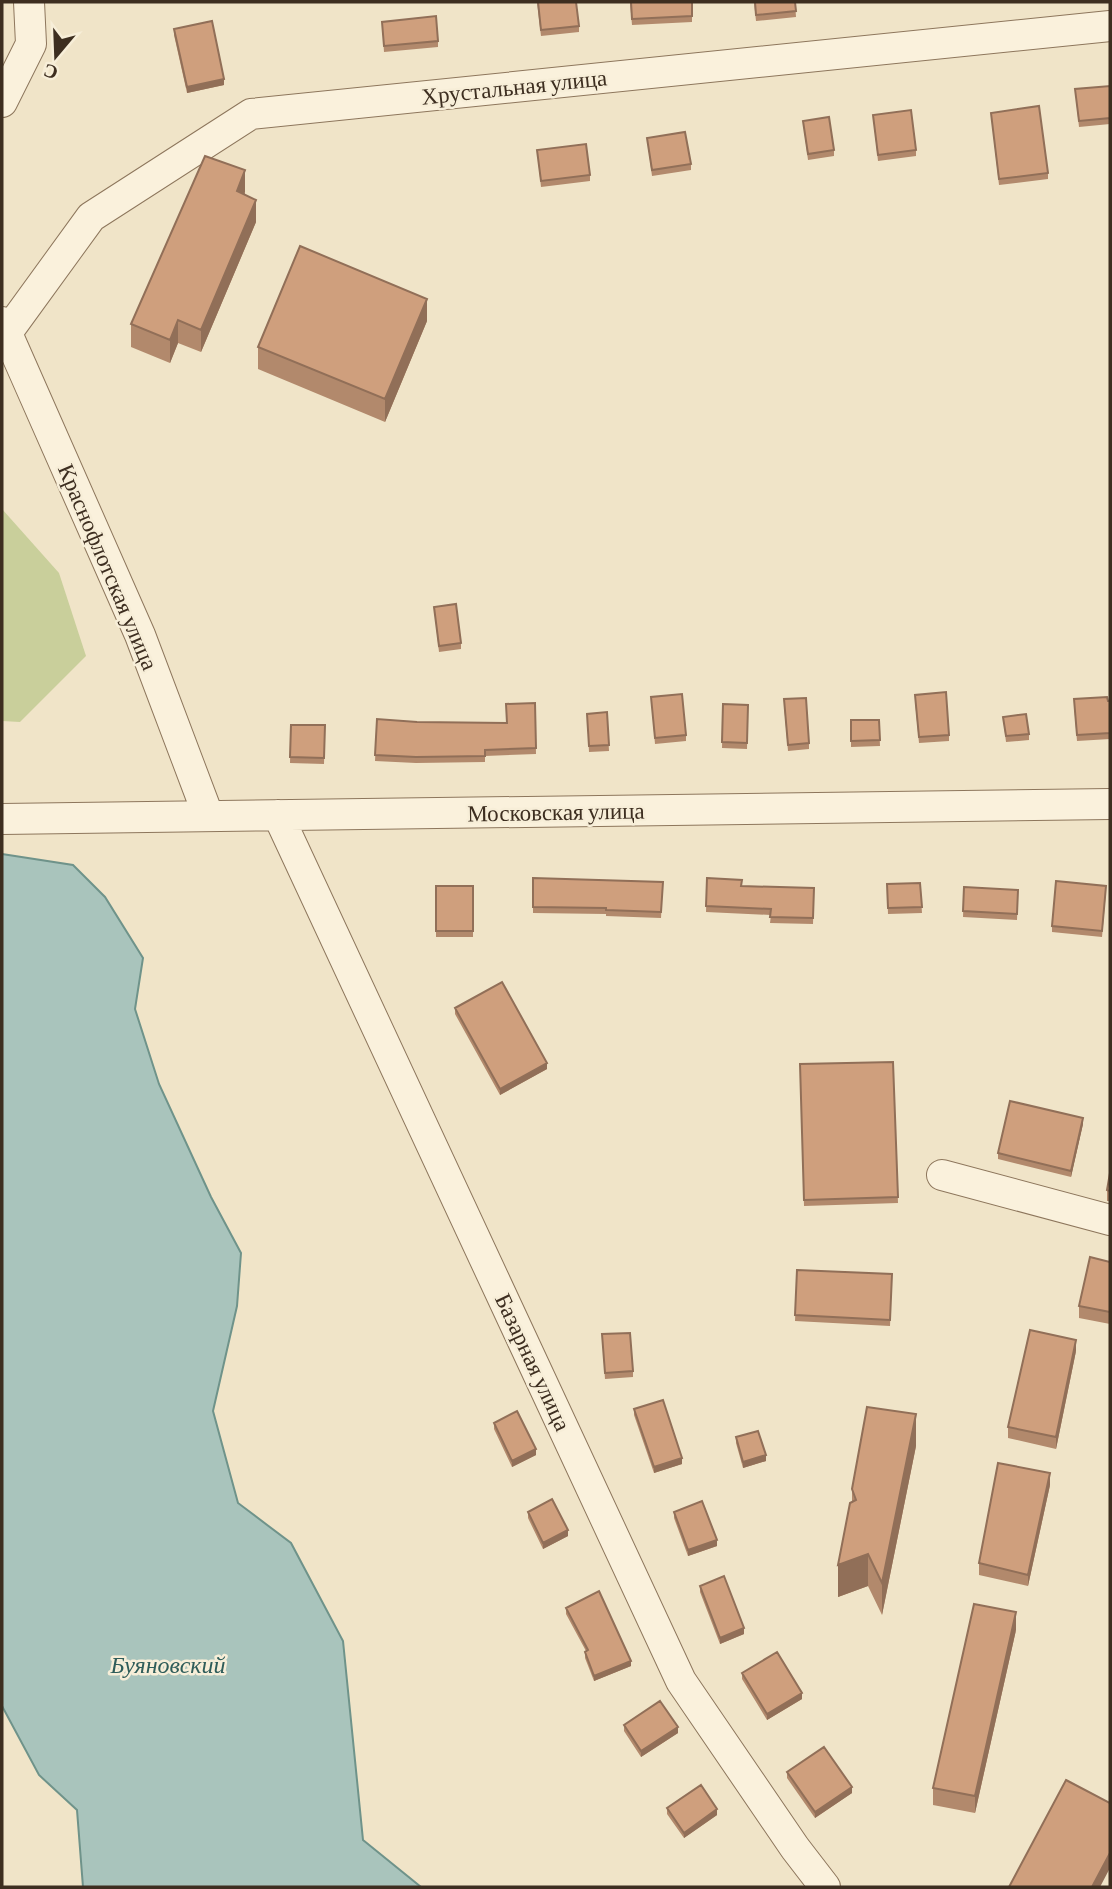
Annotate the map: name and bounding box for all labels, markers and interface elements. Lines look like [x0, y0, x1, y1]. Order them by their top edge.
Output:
north arrow [21, 21, 91, 91]
text: С [41, 59, 61, 84]
street label: Хрустальная улица [420, 64, 608, 110]
street label: Краснофлотская улица [53, 460, 163, 674]
street label: Московская улица [467, 797, 645, 827]
street label: Базарная улица [490, 1289, 576, 1435]
water label: Буяновский [109, 1651, 226, 1678]

